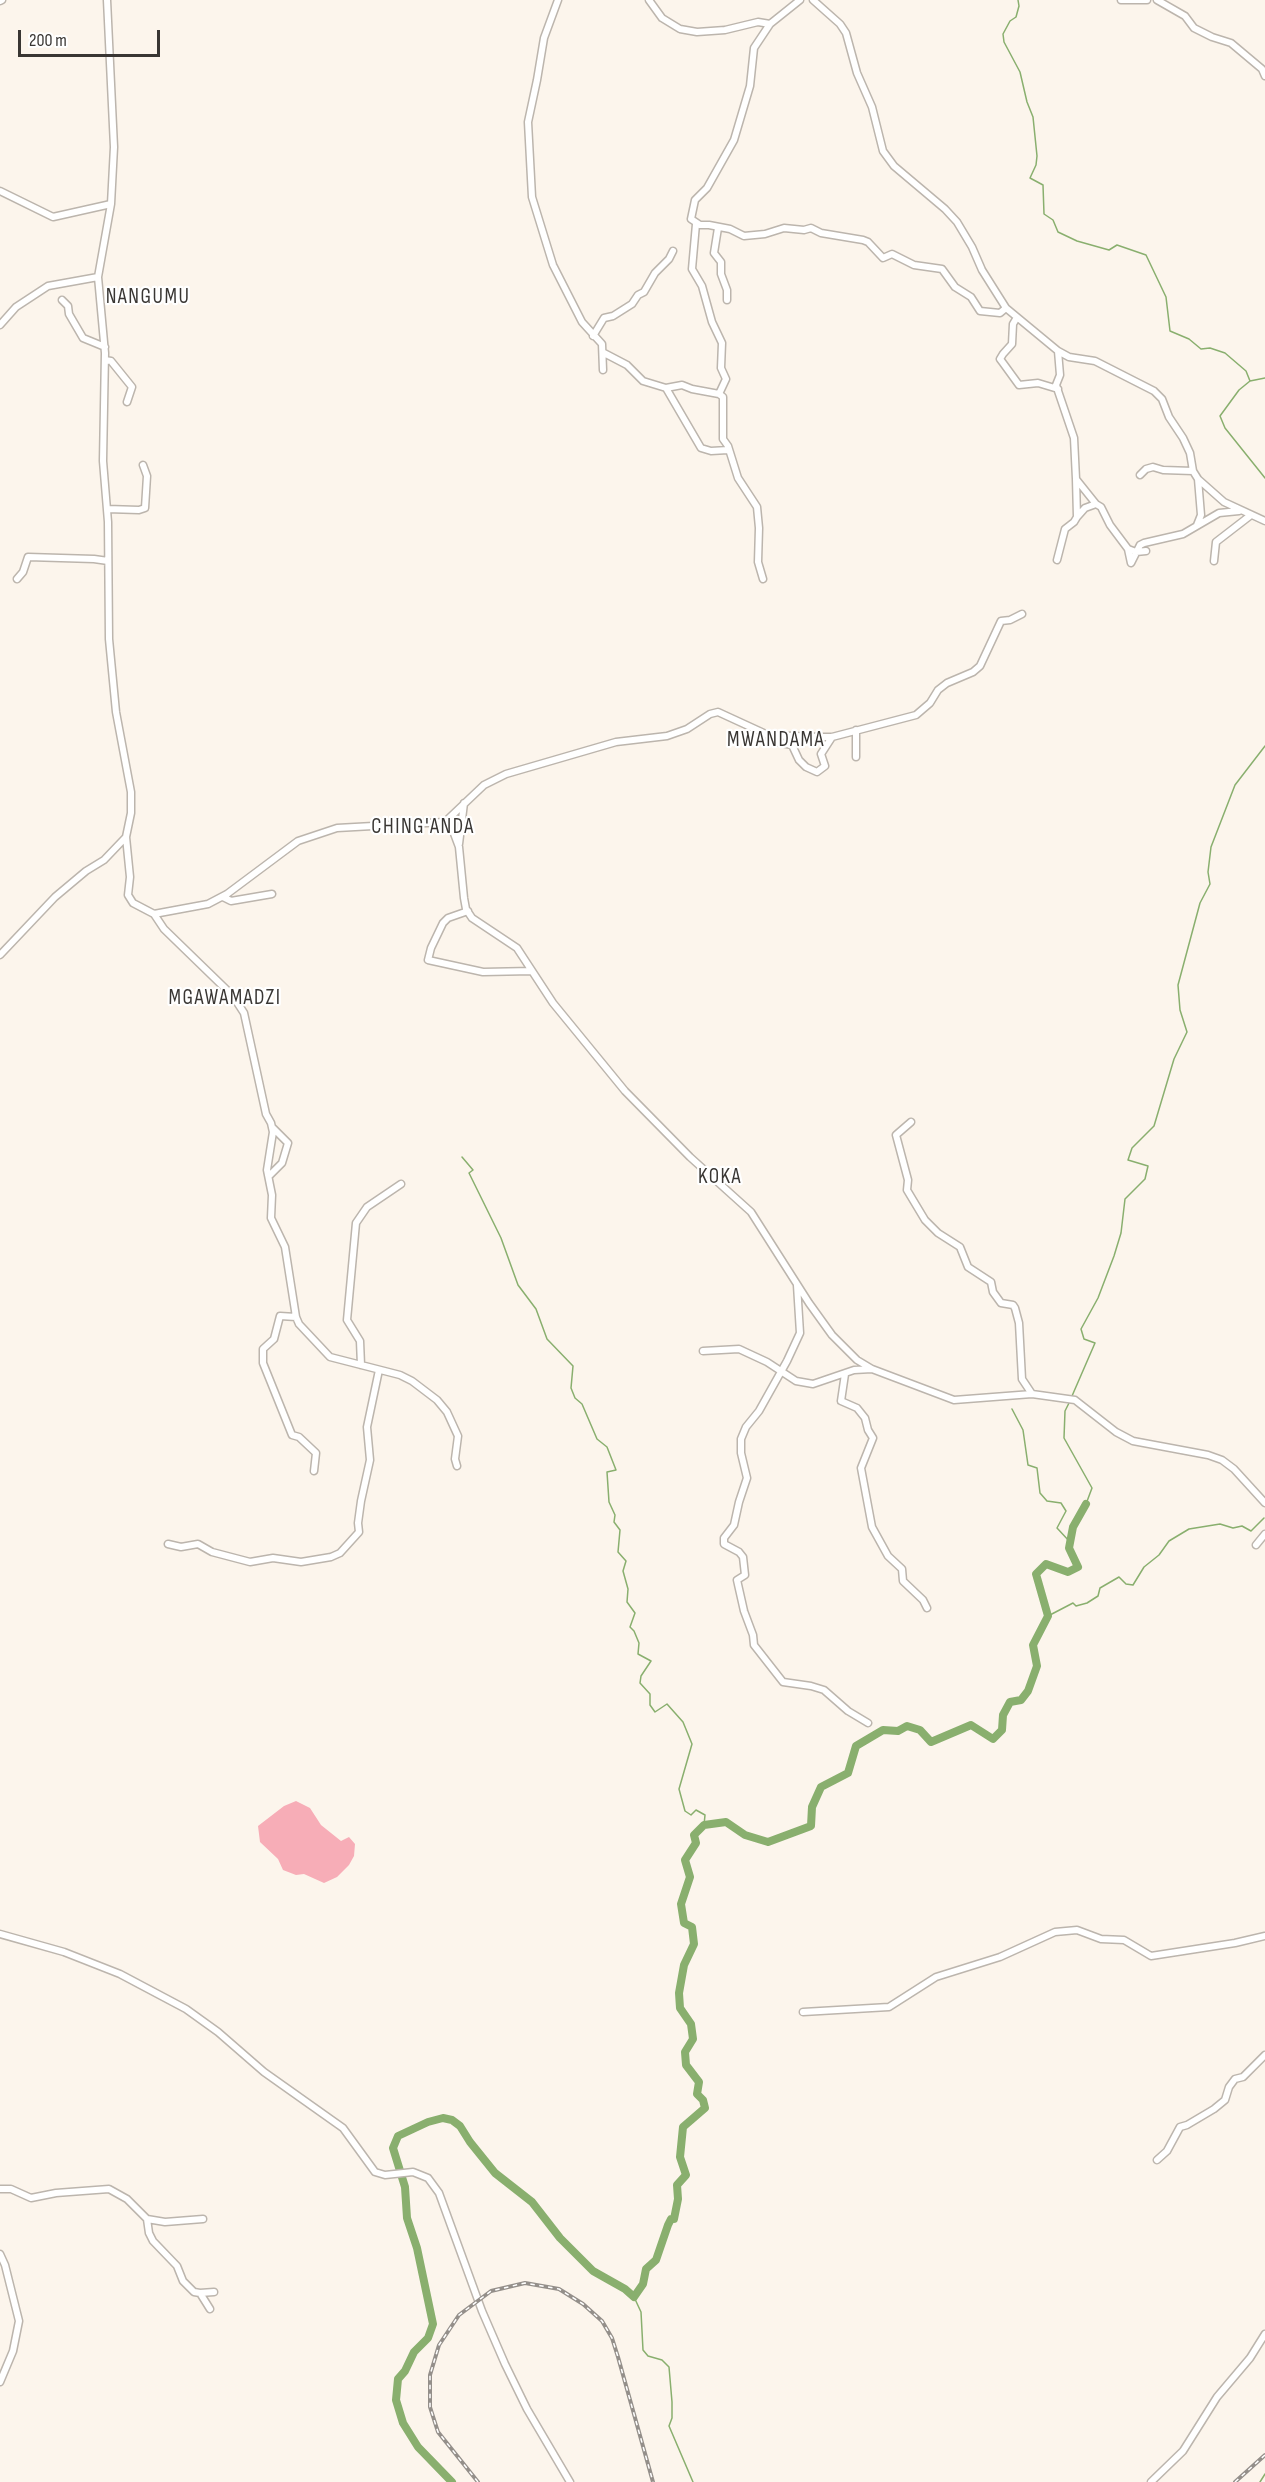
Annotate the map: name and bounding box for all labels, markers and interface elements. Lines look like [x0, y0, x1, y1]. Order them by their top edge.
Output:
scale bar [21, 18, 164, 56]
text: 200 m [29, 30, 67, 51]
district label: NANGUMU [106, 285, 190, 311]
district label: MWANDAMA [727, 728, 825, 754]
district label: CHING'ANDA [371, 815, 475, 841]
district label: MGAWAMADZI [168, 986, 282, 1012]
district label: KOKA [698, 1165, 742, 1191]

